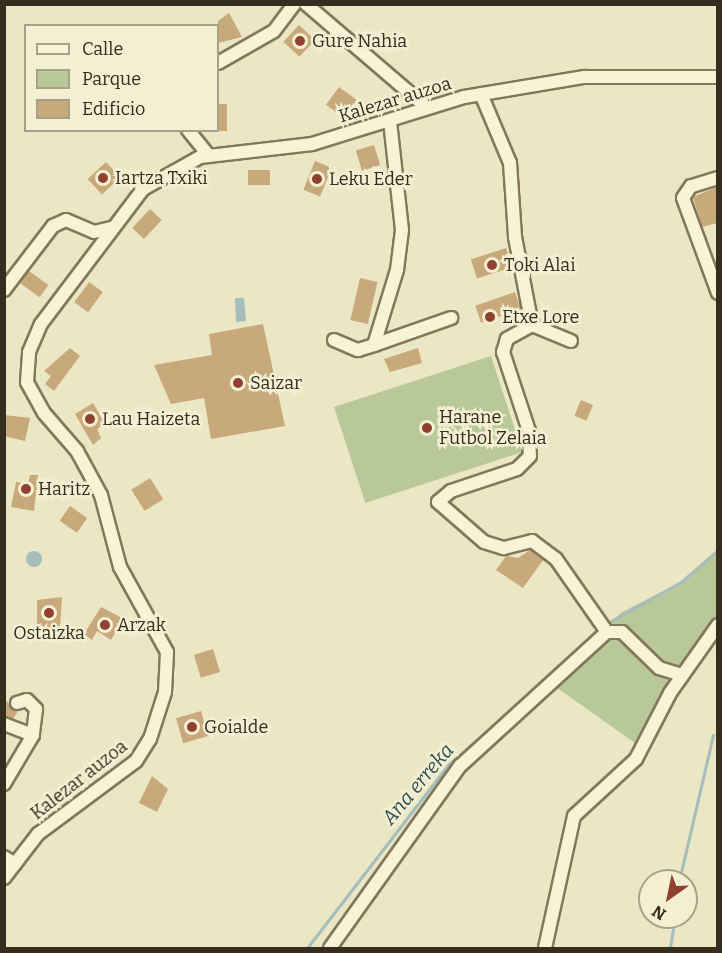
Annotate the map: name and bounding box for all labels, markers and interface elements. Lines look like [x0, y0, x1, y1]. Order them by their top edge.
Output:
legend [24, 24, 219, 132]
place label: Gure Nahia [312, 30, 407, 52]
marker: Gure Nahia [293, 34, 307, 48]
text: Calle [82, 38, 123, 60]
text: Parque [82, 68, 141, 90]
street label: Kalezar auzoa [336, 73, 454, 127]
text: Edificio [82, 98, 145, 120]
place label: Iartza Txiki [115, 167, 208, 189]
place label: Leku Eder [329, 168, 413, 190]
marker: Iartza Txiki [96, 171, 110, 185]
marker: Leku Eder [310, 172, 324, 186]
place label: Toki Alai [504, 254, 576, 276]
marker: Toki Alai [485, 258, 499, 272]
place label: Etxe Lore [502, 306, 579, 328]
marker: Etxe Lore [483, 310, 497, 324]
place label: Saizar [250, 372, 302, 394]
marker: Saizar [231, 376, 245, 390]
place label: Harane Futbol Zelaia [439, 407, 546, 450]
place label: Lau Haizeta [102, 408, 200, 430]
marker: Lau Haizeta [83, 412, 97, 426]
marker: Harane Futbol Zelaia [420, 421, 434, 435]
place label: Haritz [38, 478, 90, 500]
marker: Haritz [19, 482, 33, 496]
marker: Ostaizka [42, 606, 56, 620]
place label: Arzak [117, 614, 166, 636]
marker: Arzak [98, 618, 112, 632]
place label: Ostaizka [13, 622, 85, 644]
place label: Goialde [204, 716, 268, 738]
marker: Goialde [185, 720, 199, 734]
street label: Kalezar auzoa [26, 736, 132, 824]
water label: Ana erreka [377, 739, 459, 829]
north arrow [638, 869, 698, 929]
text: N [649, 902, 669, 924]

